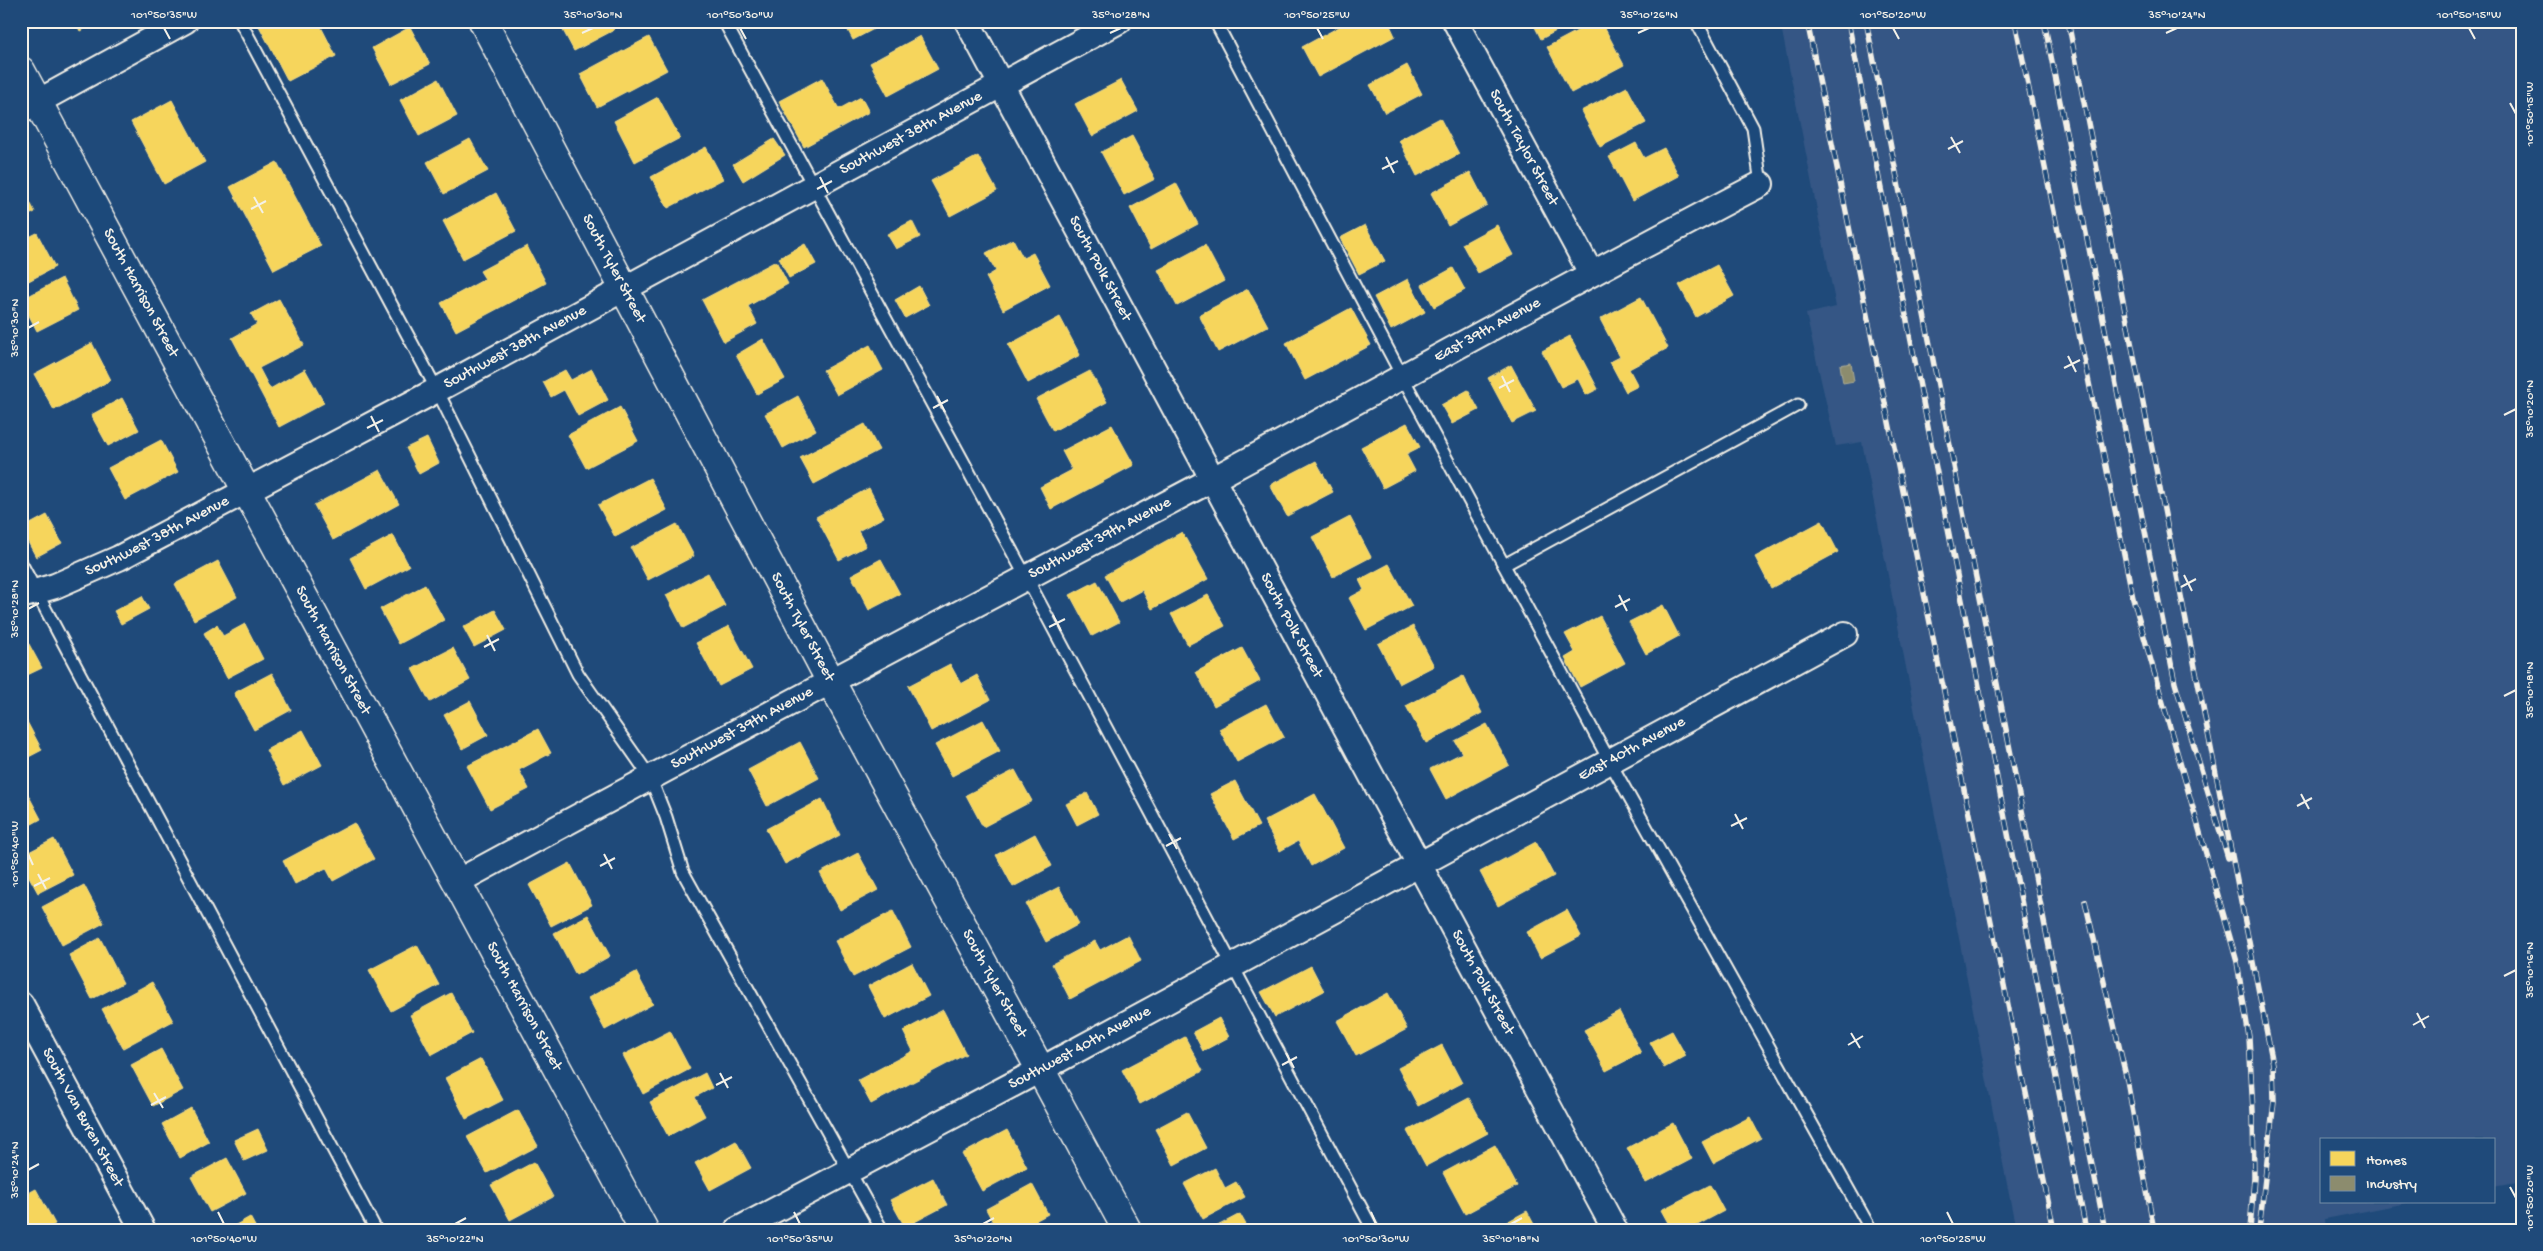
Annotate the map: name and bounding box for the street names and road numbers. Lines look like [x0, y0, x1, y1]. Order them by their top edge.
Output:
street label: South Taylor Street [1484, 86, 1563, 210]
street label: Southwest 38th Avenue [836, 87, 986, 180]
street label: South Tyler Street [577, 211, 651, 328]
street label: South Polk Street [1064, 213, 1136, 326]
street label: South Harrison Street [98, 225, 183, 362]
street label: East 39th Avenue [1431, 293, 1545, 367]
street label: Southwest 38th Avenue [441, 301, 591, 394]
street label: Southwest 38th Avenue [82, 492, 233, 581]
street label: Southwest 39th Avenue [1025, 493, 1175, 584]
street label: South Tyler Street [766, 570, 839, 686]
street label: South Polk Street [1255, 570, 1328, 683]
street label: South Harrison Street [290, 583, 376, 719]
street label: Southwest 39th Avenue [668, 682, 817, 774]
street label: East 40th Avenue [1575, 712, 1689, 786]
street label: South Tyler Street [957, 926, 1032, 1042]
street label: South Polk Street [1447, 927, 1519, 1040]
street label: South Harrison Street [482, 939, 567, 1075]
street label: Southwest 40th Avenue [1005, 1002, 1155, 1094]
street label: South Van Buren Street [37, 1045, 128, 1192]

